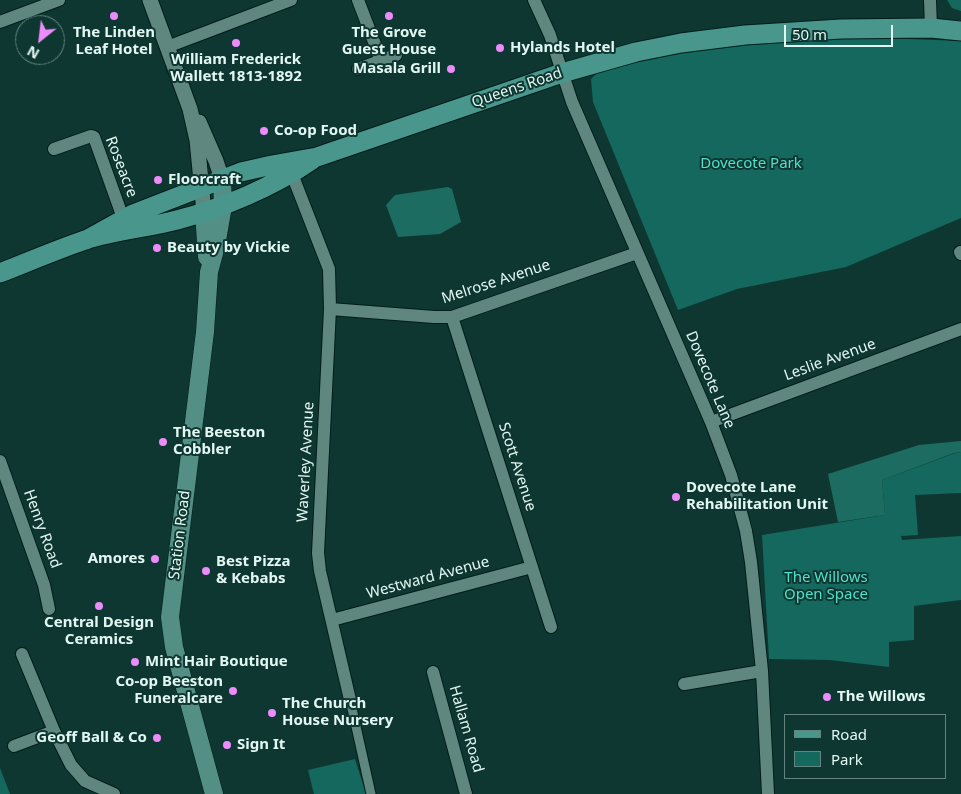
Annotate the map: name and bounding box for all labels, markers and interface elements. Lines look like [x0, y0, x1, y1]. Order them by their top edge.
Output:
marker: The Linden Leaf Hotel [108, 10, 120, 22]
marker: The Grove Guest House [383, 10, 395, 22]
north arrow [15, 15, 65, 65]
scale bar [786, 15, 895, 47]
place label: The Linden Leaf Hotel [73, 24, 155, 59]
place label: The Grove Guest House [342, 24, 436, 59]
text: 50 m [792, 24, 827, 44]
marker: William Frederick Wallett 1813-1892 [230, 37, 242, 49]
place label: Hylands Hotel [510, 39, 615, 57]
text: N [23, 42, 43, 64]
marker: Hylands Hotel [494, 42, 506, 54]
place label: William Frederick Wallett 1813-1892 [170, 51, 302, 86]
place label: Masala Grill [353, 60, 441, 78]
marker: Masala Grill [445, 63, 457, 75]
street label: Queens Road [469, 64, 565, 112]
place label: Co-op Food [274, 122, 357, 140]
marker: Co-op Food [258, 125, 270, 137]
street label: Roseacre [101, 134, 141, 200]
park label: Dovecote Park [700, 155, 802, 173]
place label: Floorcraft [168, 171, 241, 189]
marker: Floorcraft [152, 174, 164, 186]
place label: Beauty by Vickie [167, 239, 290, 257]
marker: Beauty by Vickie [151, 242, 163, 254]
street label: Melrose Avenue [439, 256, 553, 308]
street label: Dovecote Lane [681, 329, 739, 431]
street label: Leslie Avenue [782, 335, 878, 385]
street label: Waverley Avenue [294, 401, 318, 523]
street label: Scott Avenue [494, 421, 540, 513]
place label: The Beeston Cobbler [173, 424, 265, 459]
marker: The Beeston Cobbler [157, 436, 169, 448]
place label: Dovecote Lane Rehabilitation Unit [686, 479, 828, 514]
street label: Henry Road [19, 487, 65, 571]
street label: Station Road [166, 489, 194, 581]
marker: Dovecote Lane Rehabilitation Unit [670, 491, 682, 503]
place label: Amores [88, 550, 145, 568]
marker: Amores [149, 553, 161, 565]
place label: Best Pizza & Kebabs [216, 553, 290, 588]
street label: Westward Avenue [365, 553, 491, 603]
marker: Best Pizza & Kebabs [200, 565, 212, 577]
park label: The Willows Open Space [784, 569, 868, 604]
marker: Central Design Ceramics [93, 600, 105, 612]
place label: Central Design Ceramics [44, 614, 154, 649]
place label: Mint Hair Boutique [145, 653, 288, 671]
marker: Mint Hair Boutique [129, 656, 141, 668]
place label: Co-op Beeston Funeralcare [115, 673, 223, 708]
street label: Hallam Road [445, 683, 487, 775]
marker: Co-op Beeston Funeralcare [227, 685, 239, 697]
place label: The Willows [837, 688, 926, 706]
marker: The Willows [821, 691, 833, 703]
place label: The Church House Nursery [282, 695, 393, 730]
marker: The Church House Nursery [266, 707, 278, 719]
legend [784, 714, 946, 779]
text: Road [831, 724, 867, 744]
place label: Geoff Ball & Co [36, 729, 147, 747]
marker: Geoff Ball & Co [151, 732, 163, 744]
place label: Sign It [237, 736, 285, 754]
marker: Sign It [221, 739, 233, 751]
text: Park [831, 749, 863, 769]

